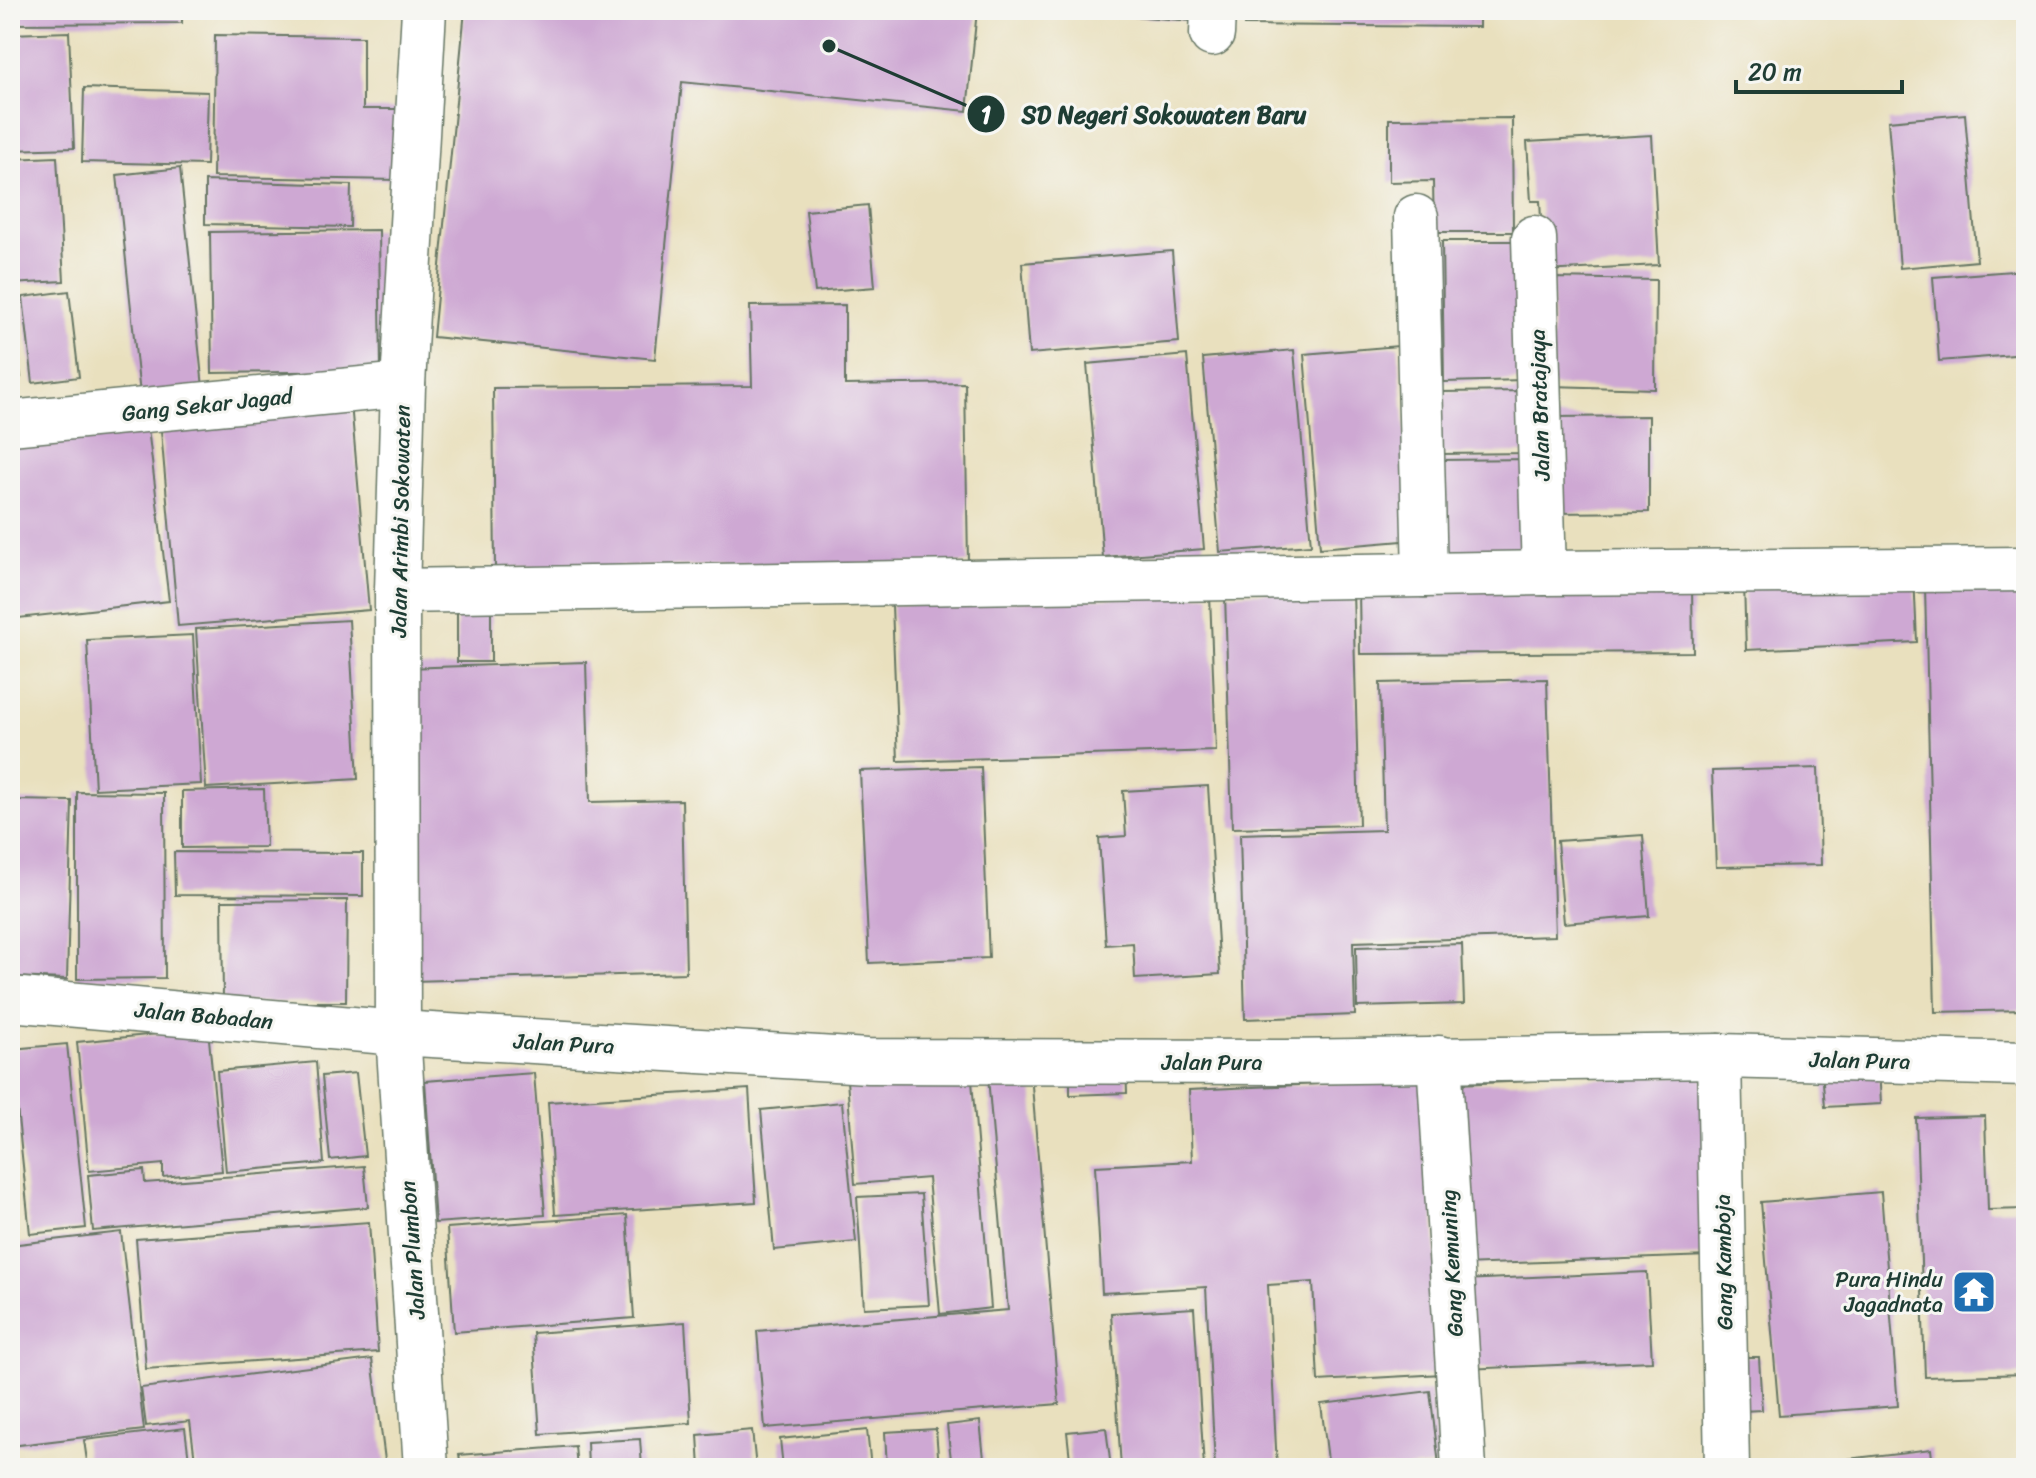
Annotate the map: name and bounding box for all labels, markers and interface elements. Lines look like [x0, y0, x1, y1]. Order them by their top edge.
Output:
scale bar [1736, 44, 1902, 94]
text: 20 m [1748, 51, 1802, 93]
callout: SD Negeri Sokowaten Baru [966, 90, 1322, 138]
text: 1 [981, 94, 991, 136]
text: SD Negeri Sokowaten Baru [1021, 94, 1307, 136]
street label: Jalan Bratajaya [1517, 329, 1562, 482]
street label: Gang Sekar Jagad [120, 376, 296, 433]
street label: Jalan Arimbi Sokowaten [379, 404, 422, 639]
street label: Jalan Babadan [132, 990, 275, 1041]
street label: Jalan Pura [512, 1021, 615, 1066]
street label: Jalan Pura [1808, 1040, 1911, 1081]
street label: Jalan Pura [1160, 1043, 1263, 1082]
street label: Jalan Plumbon [388, 1179, 437, 1322]
street label: Gang Kemuning [1428, 1188, 1475, 1338]
street label: Gang Kamboja [1703, 1194, 1744, 1330]
place label: Pura Hindu Jagadnata [1835, 1260, 1943, 1324]
temple icon: Pura Hindu Jagadnata [1950, 1268, 1998, 1316]

